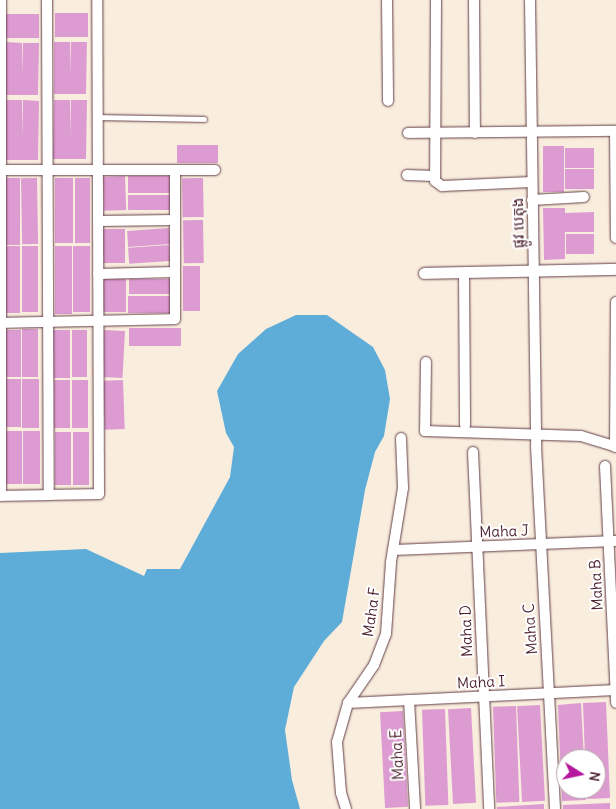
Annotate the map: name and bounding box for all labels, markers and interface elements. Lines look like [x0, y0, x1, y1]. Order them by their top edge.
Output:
street label: ផ្លូវ បេតុង [509, 197, 527, 249]
street label: Maha J [479, 521, 529, 541]
street label: Maha B [586, 559, 606, 611]
street label: Maha F [359, 586, 383, 638]
street label: Maha C [519, 603, 541, 655]
street label: Maha D [456, 605, 476, 657]
street label: Maha I [457, 672, 505, 692]
street label: Maha E [387, 729, 407, 781]
north arrow [556, 749, 606, 799]
text: N [585, 770, 604, 783]

